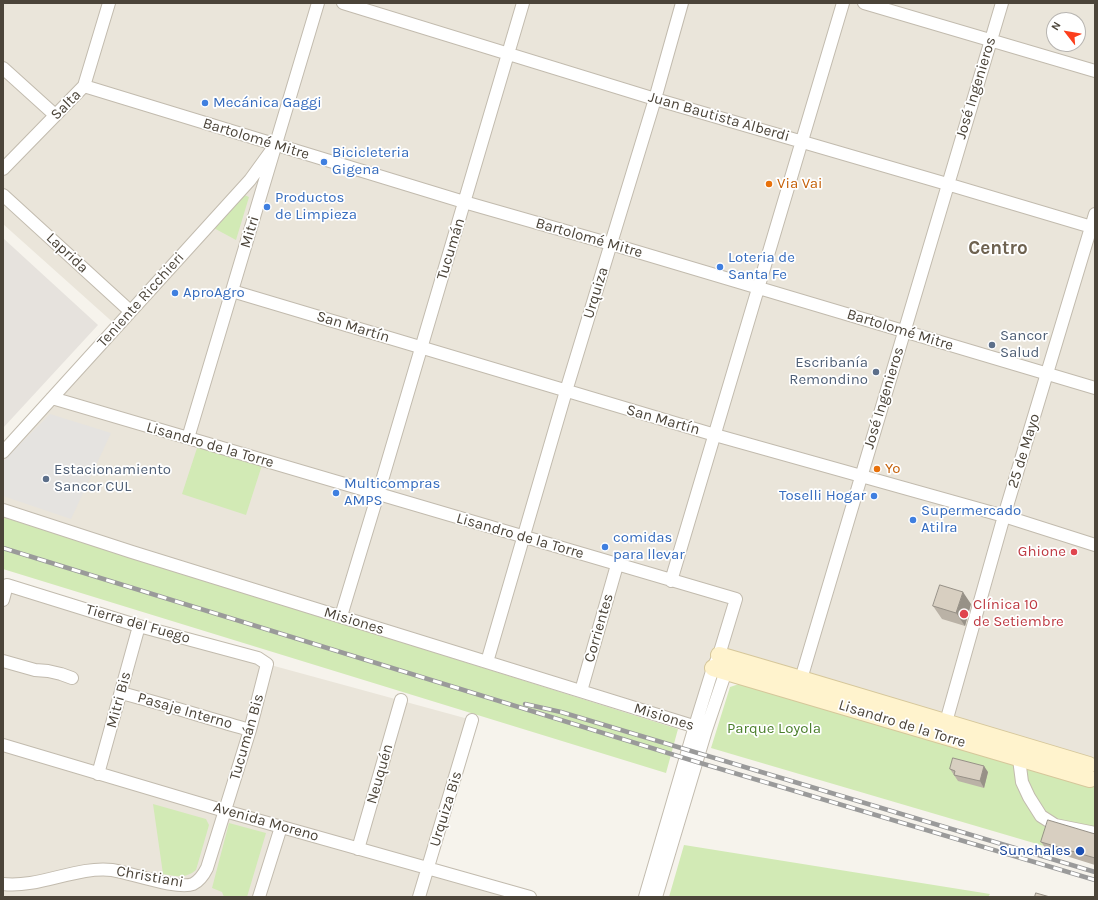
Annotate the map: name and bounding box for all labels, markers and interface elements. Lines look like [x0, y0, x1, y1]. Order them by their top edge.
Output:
north arrow [1046, 12, 1086, 52]
text: N [1049, 19, 1064, 33]
street label: José Ingenieros [952, 35, 1000, 141]
street label: Salta [47, 86, 85, 124]
street label: Juan Bautista Alberdi [646, 88, 792, 146]
place label: Mecánica Gaggi [213, 94, 322, 112]
marker: Mecánica Gaggi [200, 98, 210, 108]
street label: Bartolomé Mitre [201, 114, 311, 164]
place label: Bicicleteria Gigena [332, 144, 409, 179]
marker: Bicicleteria Gigena [319, 157, 329, 167]
place label: Via Vai [777, 175, 822, 193]
marker: Via Vai [764, 179, 774, 189]
place label: Productos de Limpieza [275, 189, 357, 224]
marker: Productos de Limpieza [262, 202, 272, 212]
street label: Mitri [237, 214, 263, 250]
street label: Bartolomé Mitre [533, 214, 645, 262]
street label: Tucumán [433, 216, 469, 282]
street label: Laprida [42, 229, 92, 277]
district label: Centro [968, 238, 1028, 260]
street label: Teniente Ricchieri [94, 249, 188, 351]
place label: Loteria de Santa Fe [728, 249, 795, 284]
marker: Loteria de Santa Fe [715, 262, 725, 272]
street label: Urquiza [580, 265, 612, 321]
place label: AproAgro [183, 284, 245, 302]
marker: AproAgro [170, 288, 180, 298]
street label: Bartolomé Mitre [845, 305, 955, 355]
street label: San Martín [314, 307, 392, 347]
place label: Sancor Salud [1000, 327, 1048, 362]
marker: Sancor Salud [987, 340, 997, 350]
street label: José Ingenieros [860, 345, 908, 451]
place label: Escribanía Remondino [789, 354, 868, 389]
marker: Escribanía Remondino [871, 367, 881, 377]
street label: San Martín [624, 401, 702, 439]
street label: 25 de Mayo [1004, 412, 1044, 490]
street label: Lisandro de la Torre [144, 418, 276, 472]
place label: Yo [885, 460, 900, 478]
place label: Estacionamiento Sancor CUL [54, 461, 171, 496]
marker: Yo [872, 464, 882, 474]
marker: Estacionamiento Sancor CUL [41, 474, 51, 484]
place label: Multicompras AMPS [344, 475, 440, 510]
place label: Toselli Hogar [779, 487, 866, 505]
marker: Multicompras AMPS [331, 488, 341, 498]
marker: Toselli Hogar [869, 491, 879, 501]
place label: Supermercado Atilra [921, 502, 1021, 537]
street label: Lisandro de la Torre [454, 509, 586, 563]
marker: Supermercado Atilra [908, 515, 918, 525]
place label: comidas para llevar [613, 529, 685, 564]
marker: comidas para llevar [600, 542, 610, 552]
place label: Ghione [1018, 543, 1066, 561]
marker: Ghione [1069, 547, 1079, 557]
street label: Corrientes [581, 592, 617, 664]
place label: Clínica 10 de Setiembre [973, 596, 1064, 631]
street label: Tierra del Fuego [84, 601, 192, 647]
street label: Misiones [322, 603, 386, 639]
marker: Clínica 10 de Setiembre [958, 608, 970, 620]
street label: Mitri Bis [103, 670, 135, 730]
street label: Pasaje Interno [135, 689, 235, 733]
street label: Tucumán Bis [226, 692, 268, 782]
street label: Lisandro de la Torre [836, 696, 968, 752]
street label: Misiones [632, 699, 696, 735]
park label: Parque Loyola [727, 720, 821, 738]
street label: Neuquén [363, 742, 397, 806]
street label: Urquiza Bis [426, 769, 466, 849]
street label: Avenida Moreno [211, 798, 321, 846]
place label: Sunchales [999, 842, 1071, 860]
marker: Sunchales [1074, 845, 1086, 857]
street label: Christiani [115, 862, 185, 892]

